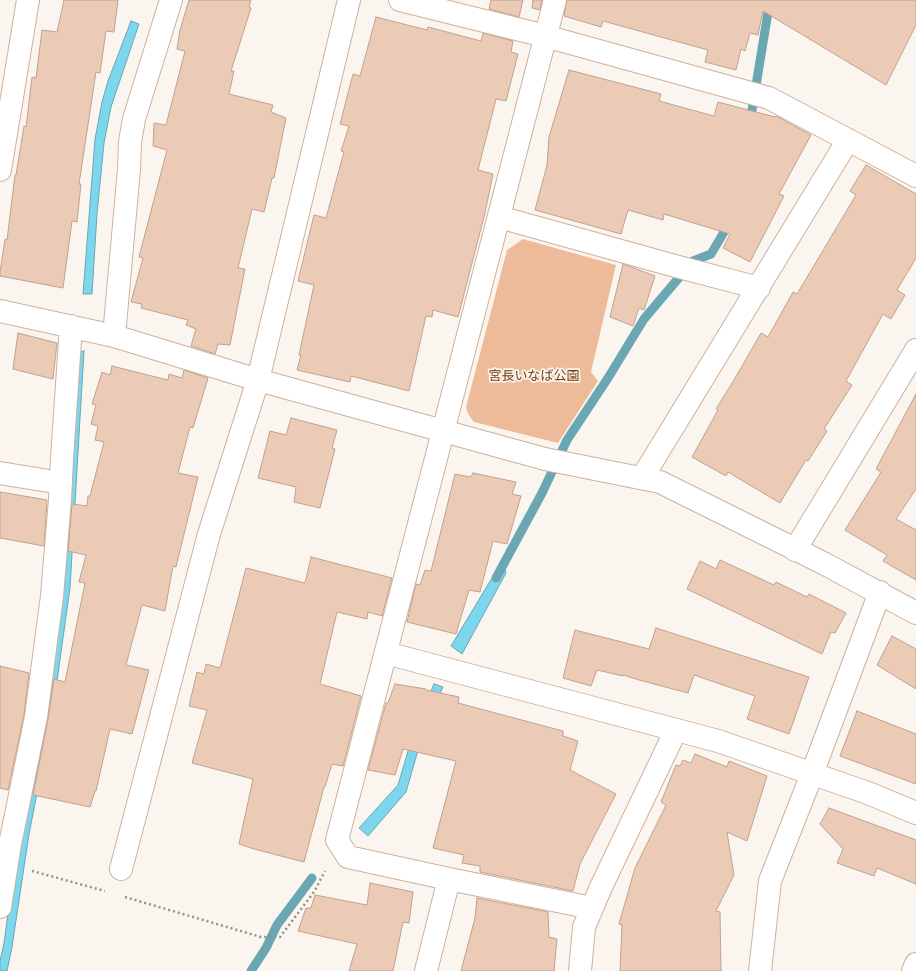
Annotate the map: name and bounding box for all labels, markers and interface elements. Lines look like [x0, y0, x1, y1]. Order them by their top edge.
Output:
park label: 宮長いなば公園 [489, 368, 579, 384]

